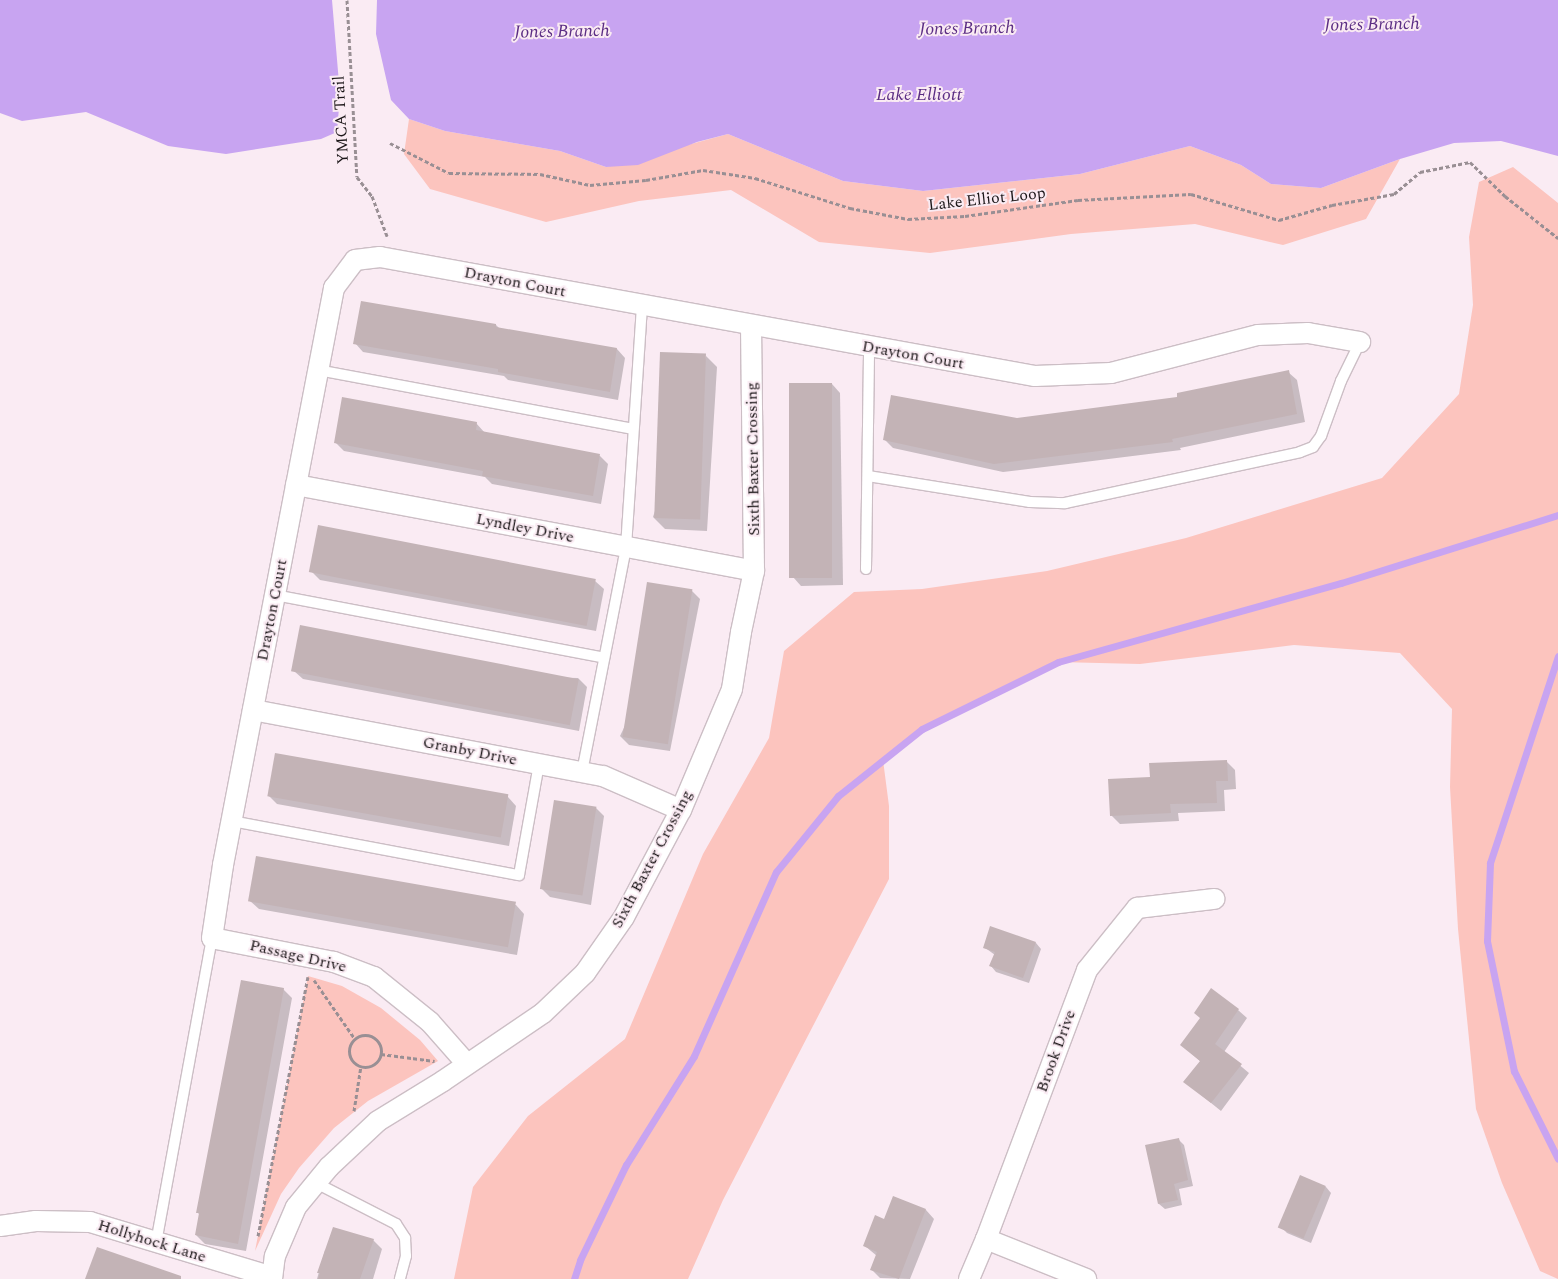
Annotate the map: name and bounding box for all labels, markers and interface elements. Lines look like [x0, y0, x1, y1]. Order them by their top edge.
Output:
water label: Jones Branch [1324, 13, 1420, 37]
water label: Jones Branch [919, 17, 1015, 41]
water label: Jones Branch [514, 20, 610, 44]
street label: YMCA Trail [329, 75, 353, 165]
water label: Lake Elliott [876, 84, 962, 106]
street label: Lake Elliot Loop [927, 183, 1047, 215]
street label: Drayton Court [463, 263, 567, 301]
street label: Drayton Court [861, 337, 965, 373]
street label: Sixth Baxter Crossing [742, 382, 764, 536]
street label: Lyndley Drive [474, 509, 576, 547]
street label: Drayton Court [253, 558, 291, 662]
street label: Granby Drive [421, 732, 519, 770]
street label: Sixth Baxter Crossing [607, 787, 697, 931]
street label: Passage Drive [248, 936, 348, 976]
street label: Brook Drive [1032, 1007, 1080, 1095]
street label: Hollyhock Lane [95, 1215, 209, 1267]

